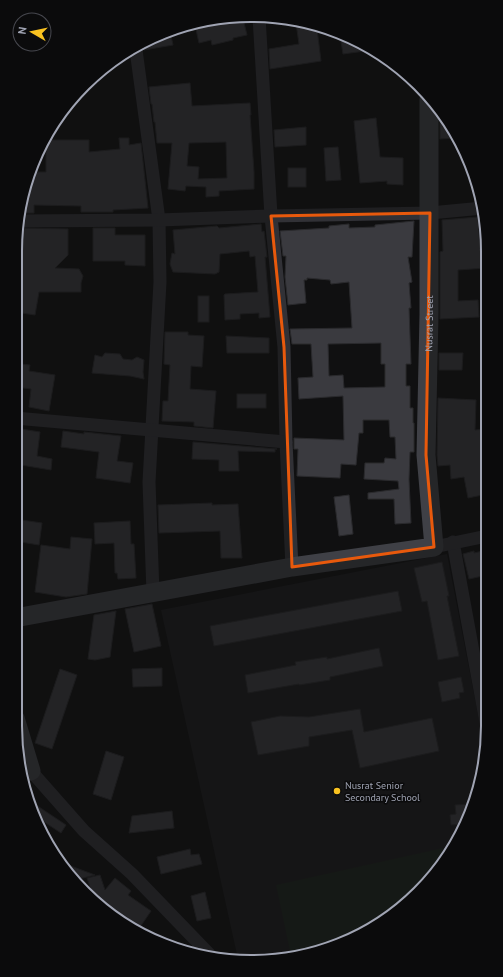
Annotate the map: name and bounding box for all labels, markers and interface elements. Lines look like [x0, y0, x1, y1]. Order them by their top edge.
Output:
north arrow [12, 12, 52, 52]
text: N [15, 26, 30, 35]
street label: Nusrat Street [422, 295, 436, 352]
place label: Nusrat Senior Secondary School [345, 779, 420, 804]
marker: Nusrat Senior Secondary School [332, 786, 342, 796]

